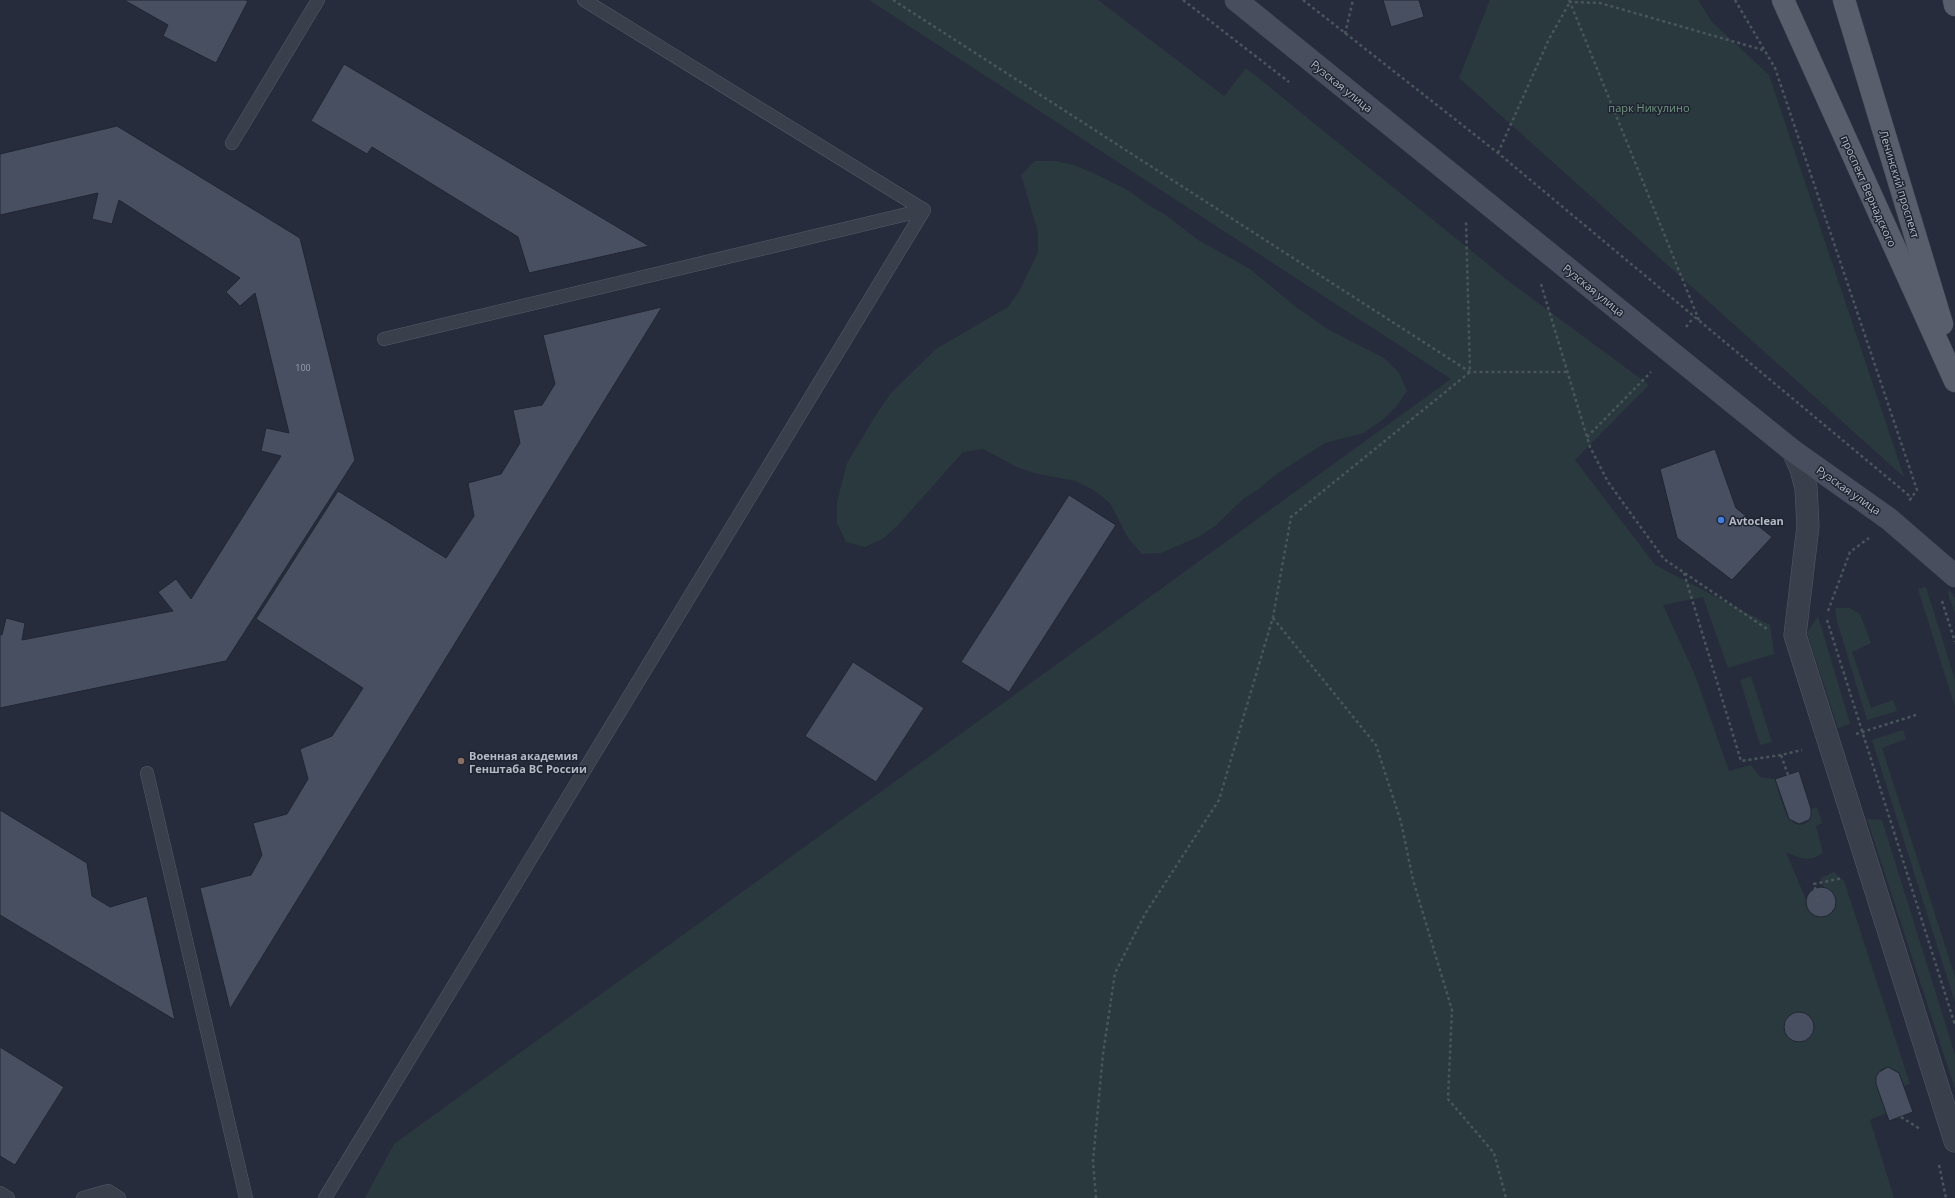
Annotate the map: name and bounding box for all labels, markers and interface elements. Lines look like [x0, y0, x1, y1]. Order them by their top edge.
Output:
street label: Рузская улица [1308, 56, 1376, 116]
park label: парк Никулино [1608, 100, 1690, 115]
street label: Ленинский проспект [1876, 128, 1924, 240]
street label: проспект Вернадского [1838, 133, 1901, 249]
street label: Рузская улица [1560, 260, 1628, 320]
house number: 100 [295, 361, 311, 374]
street label: Рузская улица [1814, 462, 1884, 518]
place label: Avtoclean [1729, 513, 1784, 528]
marker: Avtoclean [1716, 515, 1726, 525]
place label: Военная академия Генштаба ВС России [469, 748, 587, 776]
marker: Военная академия Генштаба ВС России [456, 756, 466, 766]

